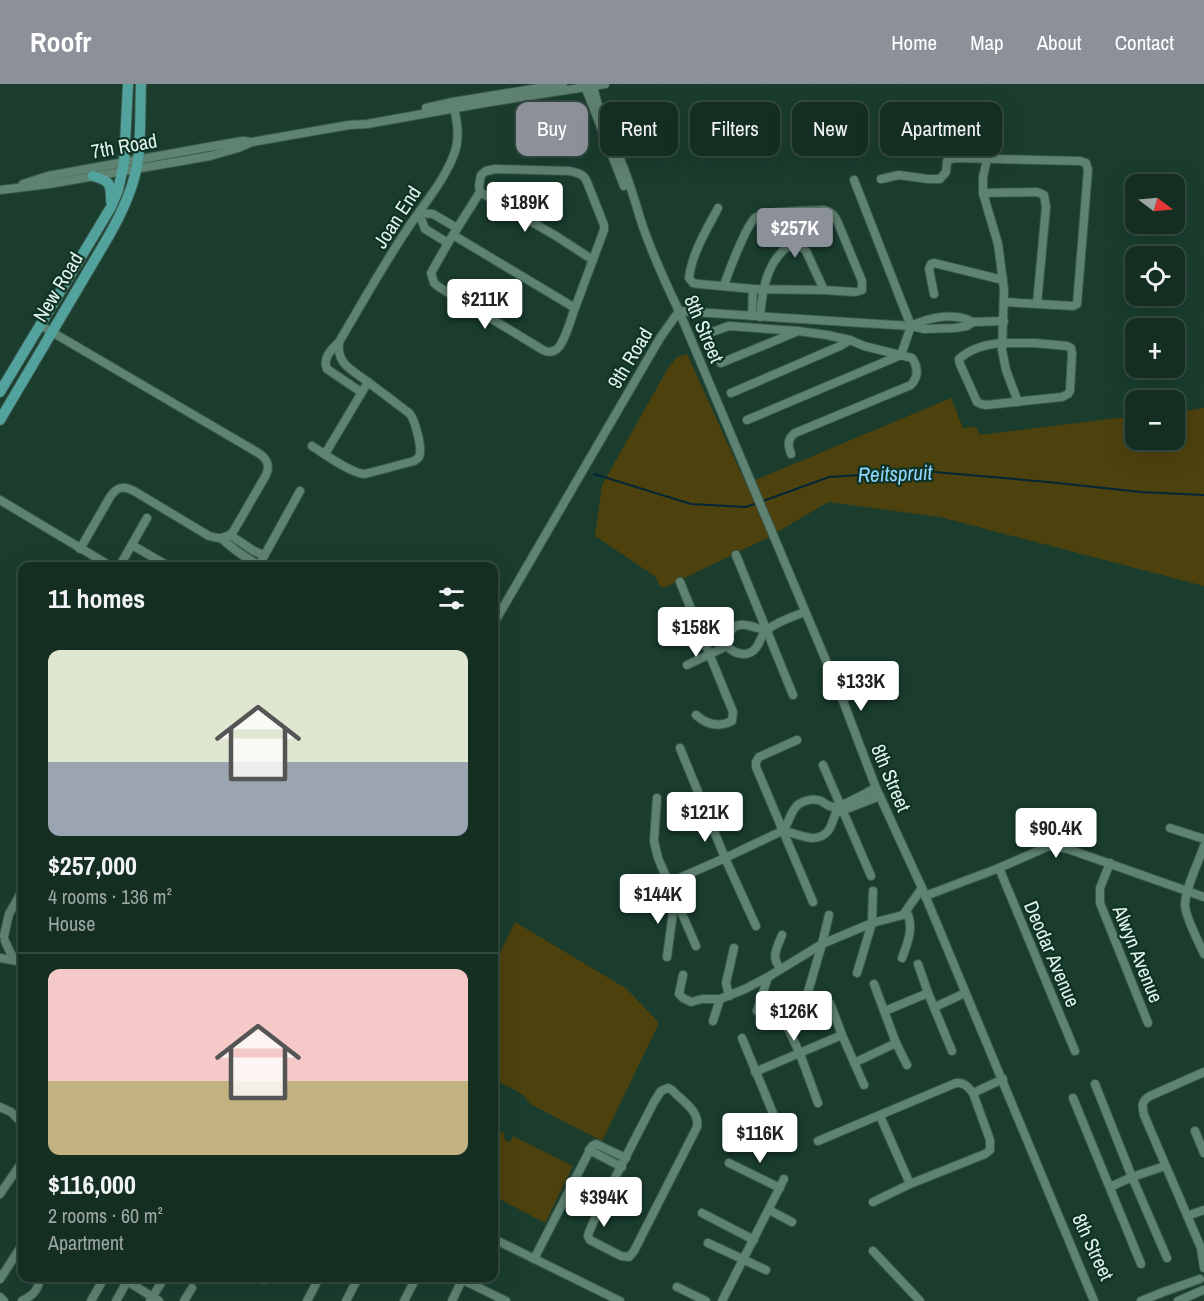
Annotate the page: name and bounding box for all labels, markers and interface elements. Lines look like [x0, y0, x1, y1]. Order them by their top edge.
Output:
text: Roofr [30, 23, 91, 61]
text: Home [891, 28, 937, 57]
text: Map [970, 28, 1004, 57]
text: About [1037, 28, 1082, 57]
text: Contact [1115, 28, 1174, 57]
chip: Buy [516, 102, 588, 156]
chip: Rent [600, 102, 678, 156]
chip: Filters [690, 102, 780, 156]
chip: New [792, 102, 868, 156]
chip: Apartment [880, 102, 1002, 156]
street label: 7th Road [89, 126, 159, 165]
north arrow [1125, 174, 1185, 234]
map controls [1125, 174, 1185, 450]
street label: Joan End [366, 180, 427, 253]
pin: $189K [483, 182, 567, 233]
text: $189K [501, 188, 549, 215]
pin: $257K [753, 208, 837, 259]
text: $257K [771, 214, 819, 241]
button: locate [1125, 246, 1185, 306]
street label: New Road [26, 247, 89, 327]
pin: $211K [443, 279, 527, 330]
text: $211K [461, 285, 509, 312]
street label: 8th Street [678, 291, 731, 367]
button: + [1125, 318, 1185, 378]
street label: 9th Road [601, 322, 658, 393]
button: − [1125, 390, 1185, 450]
water label: Reitspruit [857, 458, 934, 489]
text: 11 homes [48, 581, 145, 616]
icon: filters [435, 582, 468, 615]
pin: $158K [654, 607, 738, 658]
text: $158K [672, 613, 720, 640]
pin: $133K [819, 661, 903, 712]
text: $133K [837, 667, 885, 694]
icon: home [204, 689, 312, 797]
street label: 8th Street [865, 740, 918, 816]
pin: $121K [663, 792, 747, 843]
text: $121K [681, 798, 729, 825]
pin: $90.4K [1007, 808, 1105, 859]
text: $90.4K [1030, 814, 1082, 841]
text: $257,000 [48, 848, 137, 883]
pin: $144K [616, 874, 700, 925]
text: $144K [634, 880, 682, 907]
text: 4 rooms · 136 m² [48, 883, 172, 910]
street label: Deodar Avenue [1018, 897, 1087, 1011]
street label: Alwyn Avenue [1106, 900, 1170, 1007]
text: House [48, 910, 95, 937]
pin: $126K [752, 991, 836, 1042]
text: $126K [770, 997, 818, 1024]
icon: home [204, 1008, 312, 1116]
pin: $116K [718, 1113, 802, 1164]
text: $116K [736, 1119, 784, 1146]
text: $116,000 [48, 1167, 136, 1202]
pin: $394K [562, 1177, 646, 1228]
text: $394K [580, 1183, 628, 1210]
text: 2 rooms · 60 m² [48, 1202, 163, 1229]
street label: 8th Street [1066, 1209, 1121, 1285]
text: Apartment [48, 1229, 124, 1256]

